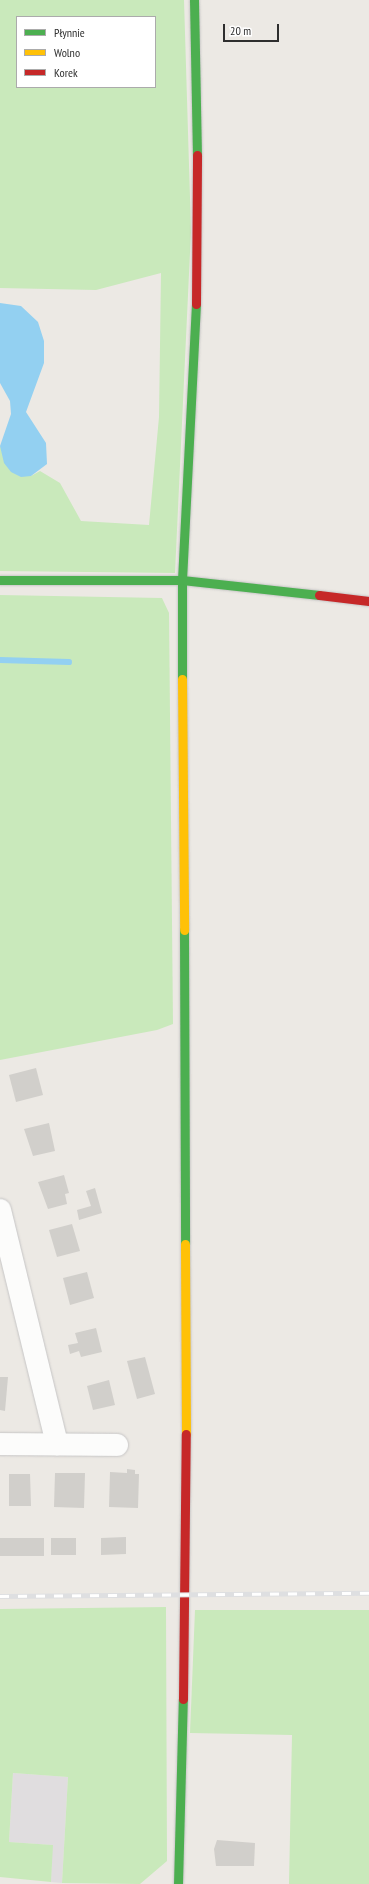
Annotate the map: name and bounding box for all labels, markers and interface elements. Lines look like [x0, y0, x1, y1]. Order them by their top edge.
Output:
legend [16, 16, 156, 88]
scale bar [225, 16, 281, 42]
text: 20 m [230, 23, 251, 38]
text: Płynnie [54, 25, 85, 40]
text: Wolno [54, 45, 80, 60]
text: Korek [54, 65, 78, 80]

